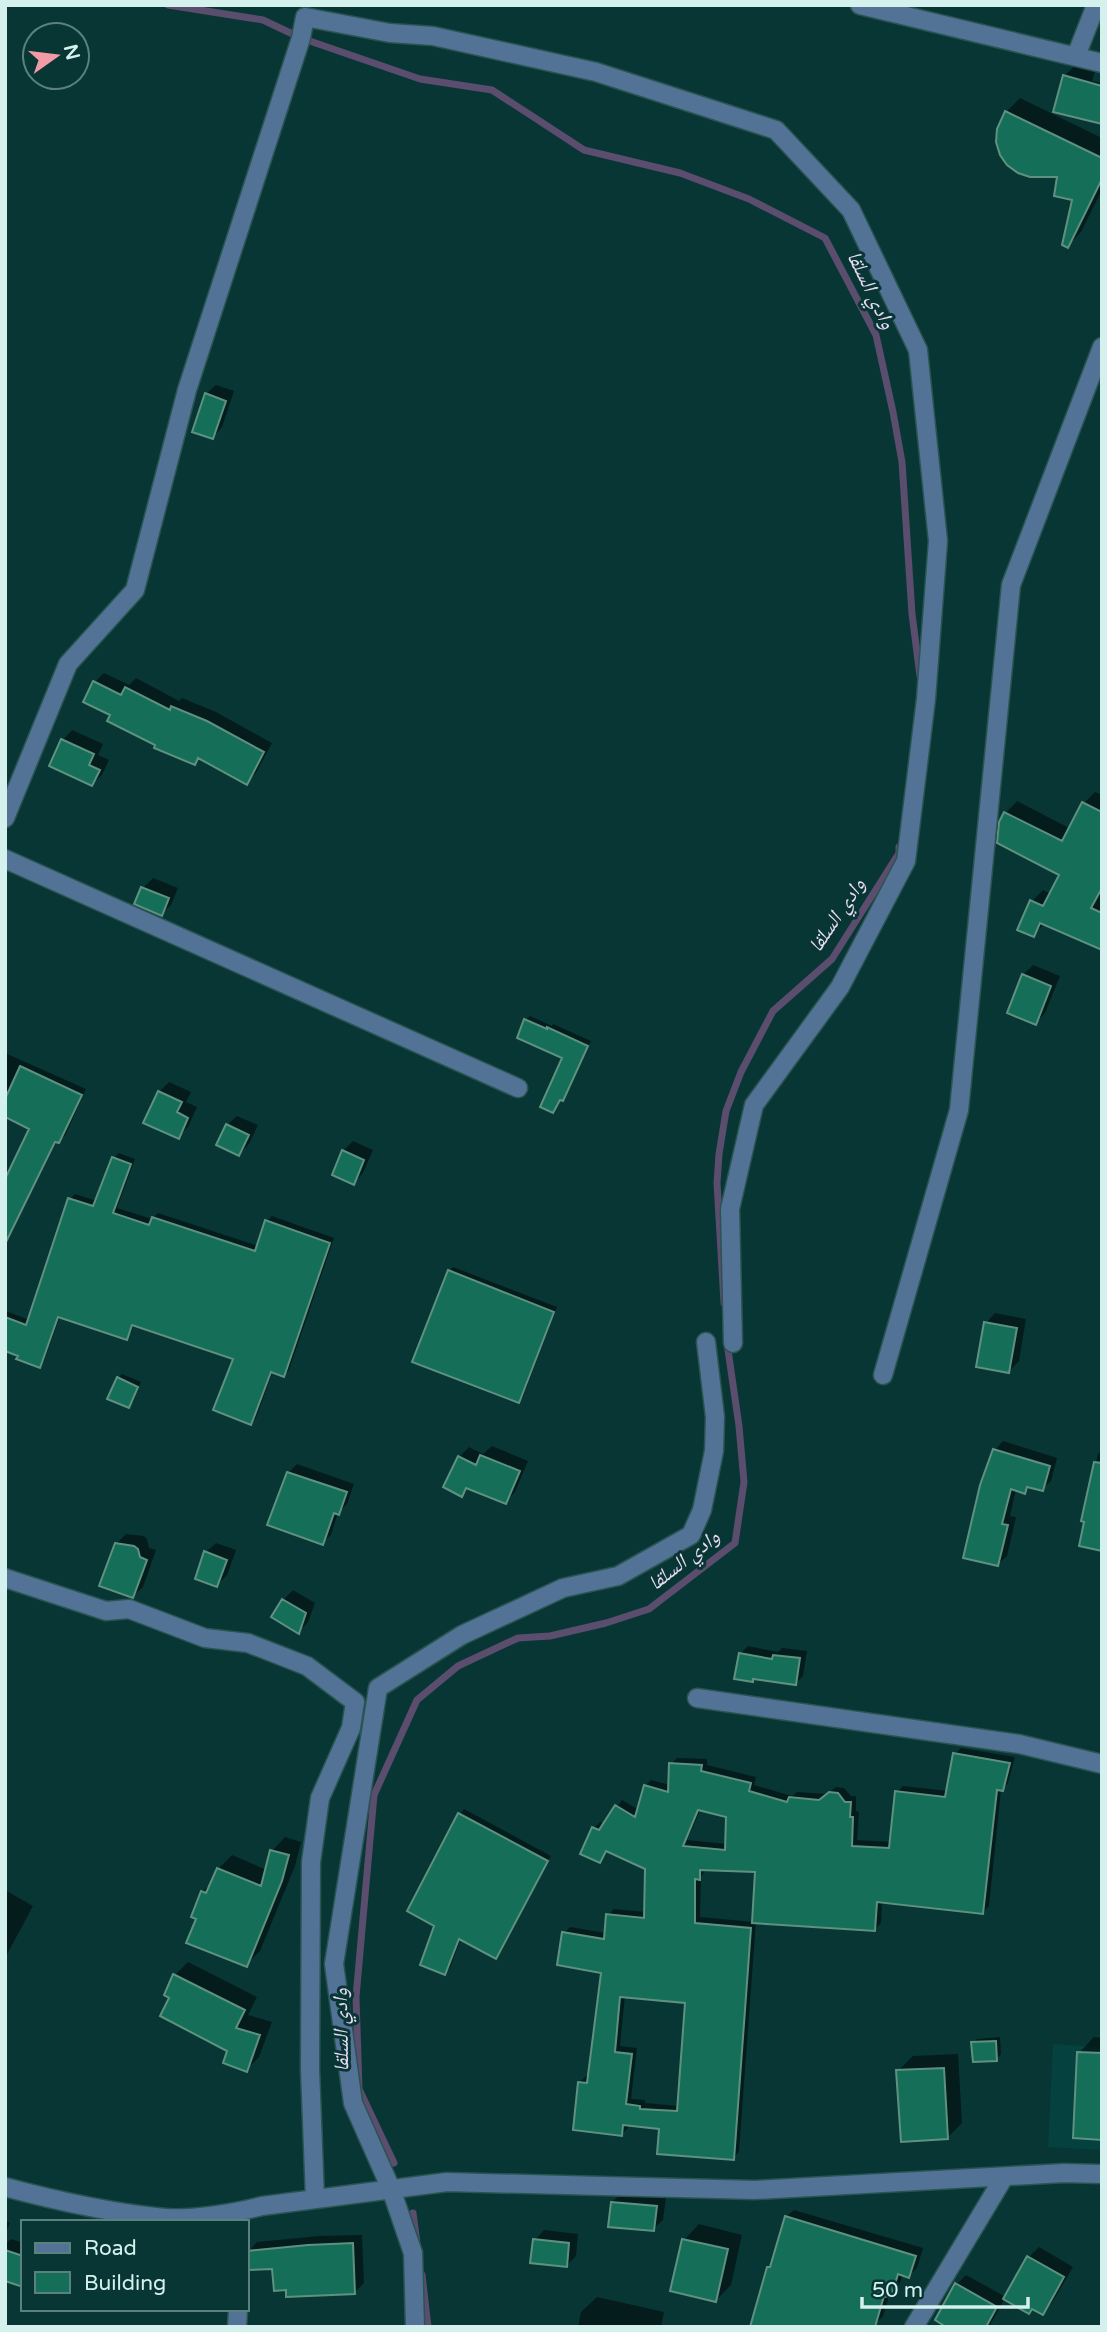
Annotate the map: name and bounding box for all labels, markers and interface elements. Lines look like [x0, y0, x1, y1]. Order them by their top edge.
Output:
north arrow [21, 21, 91, 91]
text: N [59, 42, 84, 62]
water label: وادي السلقا [838, 247, 901, 335]
water label: وادي السلقا [803, 873, 874, 959]
water label: وادي السلقا [643, 1524, 727, 1598]
water label: وادي السلقا [328, 1988, 358, 2072]
legend [21, 2220, 248, 2311]
text: Road [84, 2236, 137, 2261]
scale bar [862, 2266, 1028, 2310]
text: Building [84, 2271, 166, 2296]
text: 50 m [872, 2278, 923, 2303]

